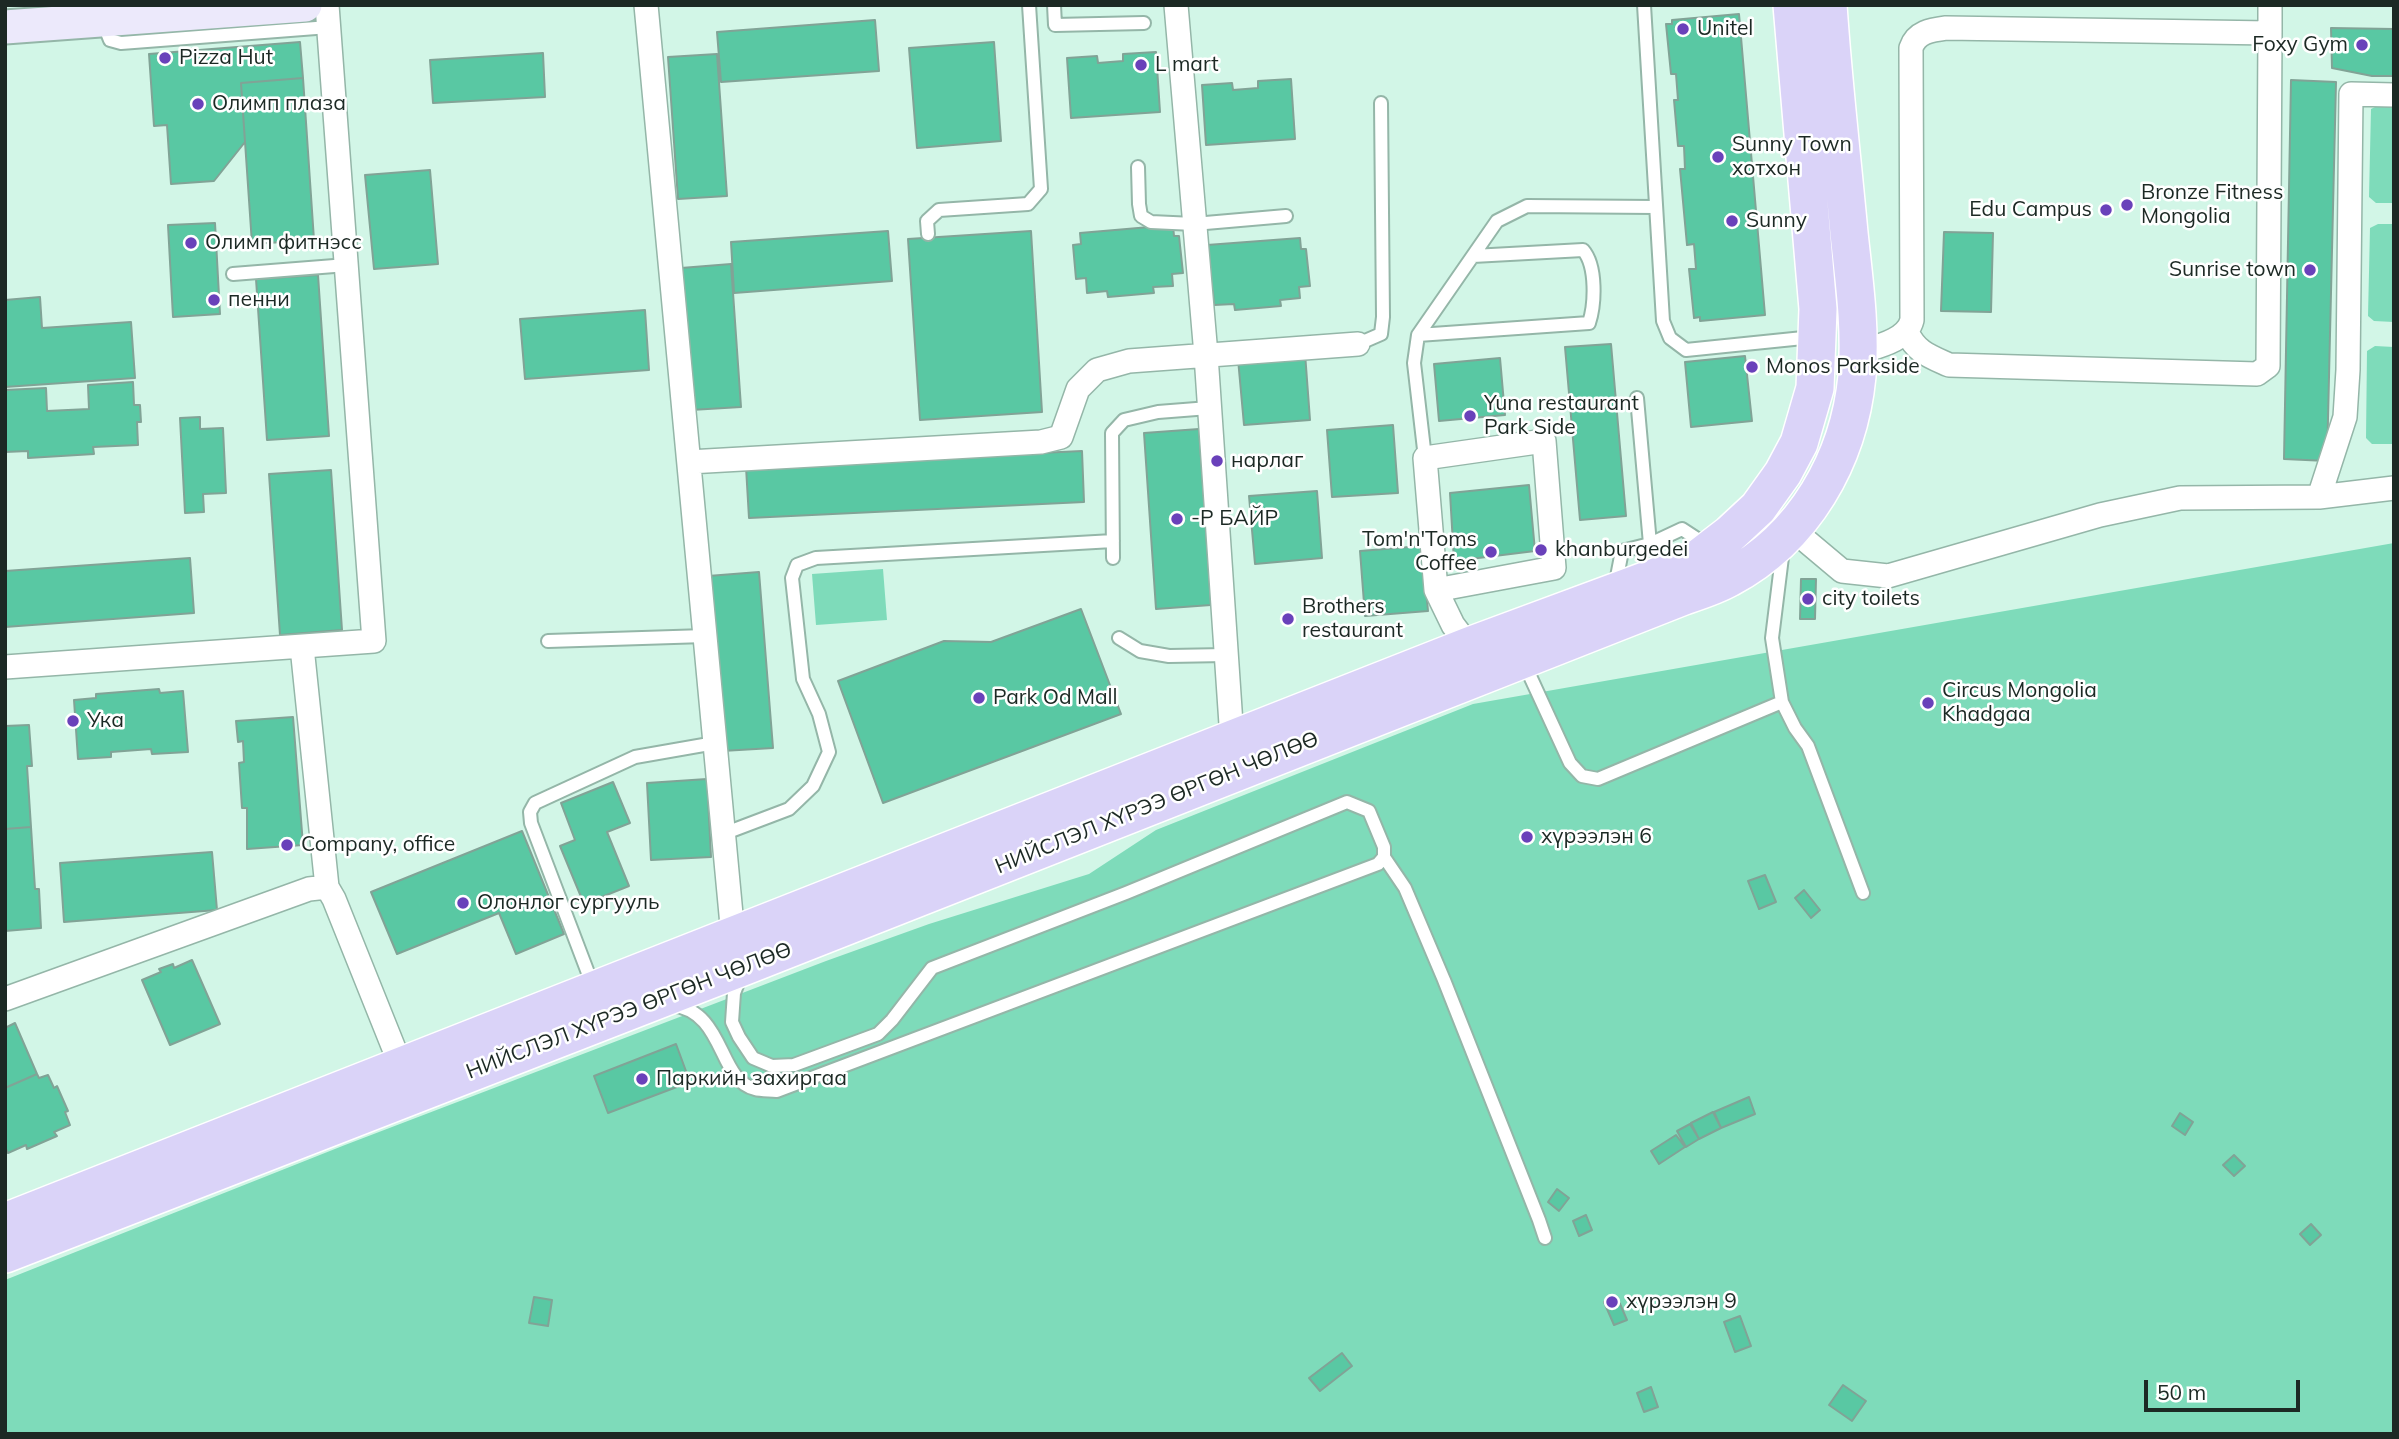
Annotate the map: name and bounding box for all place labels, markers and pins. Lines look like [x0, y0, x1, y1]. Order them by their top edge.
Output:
place label: Unitel [1697, 16, 1753, 42]
marker: Unitel [1675, 21, 1691, 37]
place label: Foxy Gym [2252, 32, 2348, 58]
marker: Foxy Gym [2354, 37, 2370, 53]
place label: Pizza Hut [179, 45, 273, 71]
marker: Pizza Hut [157, 50, 173, 66]
place label: L mart [1155, 52, 1218, 78]
marker: L mart [1133, 57, 1149, 73]
place label: Олимп плаза [212, 91, 346, 117]
marker: Олимп плаза [190, 96, 206, 112]
place label: Sunny Town хотхон [1732, 132, 1852, 182]
marker: Sunny Town хотхон [1710, 149, 1726, 165]
place label: Bronze Fitness Mongolia [2141, 180, 2283, 230]
place label: Edu Campus [1969, 197, 2092, 223]
marker: Bronze Fitness Mongolia [2119, 197, 2135, 213]
marker: Edu Campus [2098, 202, 2114, 218]
place label: Sunny [1746, 208, 1807, 234]
marker: Sunny [1724, 213, 1740, 229]
place label: Олимп фитнэсс [205, 230, 362, 256]
marker: Олимп фитнэсс [183, 235, 199, 251]
place label: Sunrise town [2169, 257, 2296, 283]
marker: Sunrise town [2302, 262, 2318, 278]
place label: пенни [228, 287, 290, 313]
marker: пенни [206, 292, 222, 308]
place label: Monos Parkside [1766, 354, 1920, 380]
marker: Monos Parkside [1744, 359, 1760, 375]
place label: Yuna restaurant Park Side [1484, 391, 1639, 441]
marker: Yuna restaurant Park Side [1462, 408, 1478, 424]
place label: нарлаг [1231, 448, 1303, 474]
marker: нарлаг [1209, 453, 1225, 469]
place label: -Р БАЙР [1191, 506, 1278, 532]
marker: -Р БАЙР [1169, 511, 1185, 527]
place label: Tom'n'Toms Coffee [1362, 527, 1477, 577]
place label: khanburgedei [1555, 537, 1688, 563]
marker: khanburgedei [1533, 542, 1549, 558]
marker: Tom'n'Toms Coffee [1483, 544, 1499, 560]
place label: city toilets [1822, 586, 1920, 612]
marker: city toilets [1800, 591, 1816, 607]
place label: Brothers restaurant [1302, 594, 1403, 644]
marker: Brothers restaurant [1280, 611, 1296, 627]
place label: Circus Mongolia Khadgaa [1942, 678, 2097, 728]
place label: Park Od Mall [993, 685, 1118, 711]
marker: Park Od Mall [971, 690, 987, 706]
marker: Circus Mongolia Khadgaa [1920, 695, 1936, 711]
place label: Ука [87, 708, 124, 734]
marker: Ука [65, 713, 81, 729]
place label: хүрээлэн 6 [1541, 824, 1652, 850]
marker: хүрээлэн 6 [1519, 829, 1535, 845]
place label: Company, office [301, 832, 455, 858]
marker: Company, office [279, 837, 295, 853]
place label: Олонлог сургууль [477, 890, 660, 916]
marker: Олонлог сургууль [455, 895, 471, 911]
place label: Паркийн захиргаа [656, 1066, 847, 1092]
marker: Паркийн захиргаа [634, 1071, 650, 1087]
place label: хүрээлэн 9 [1626, 1289, 1737, 1315]
marker: хүрээлэн 9 [1604, 1294, 1620, 1310]

